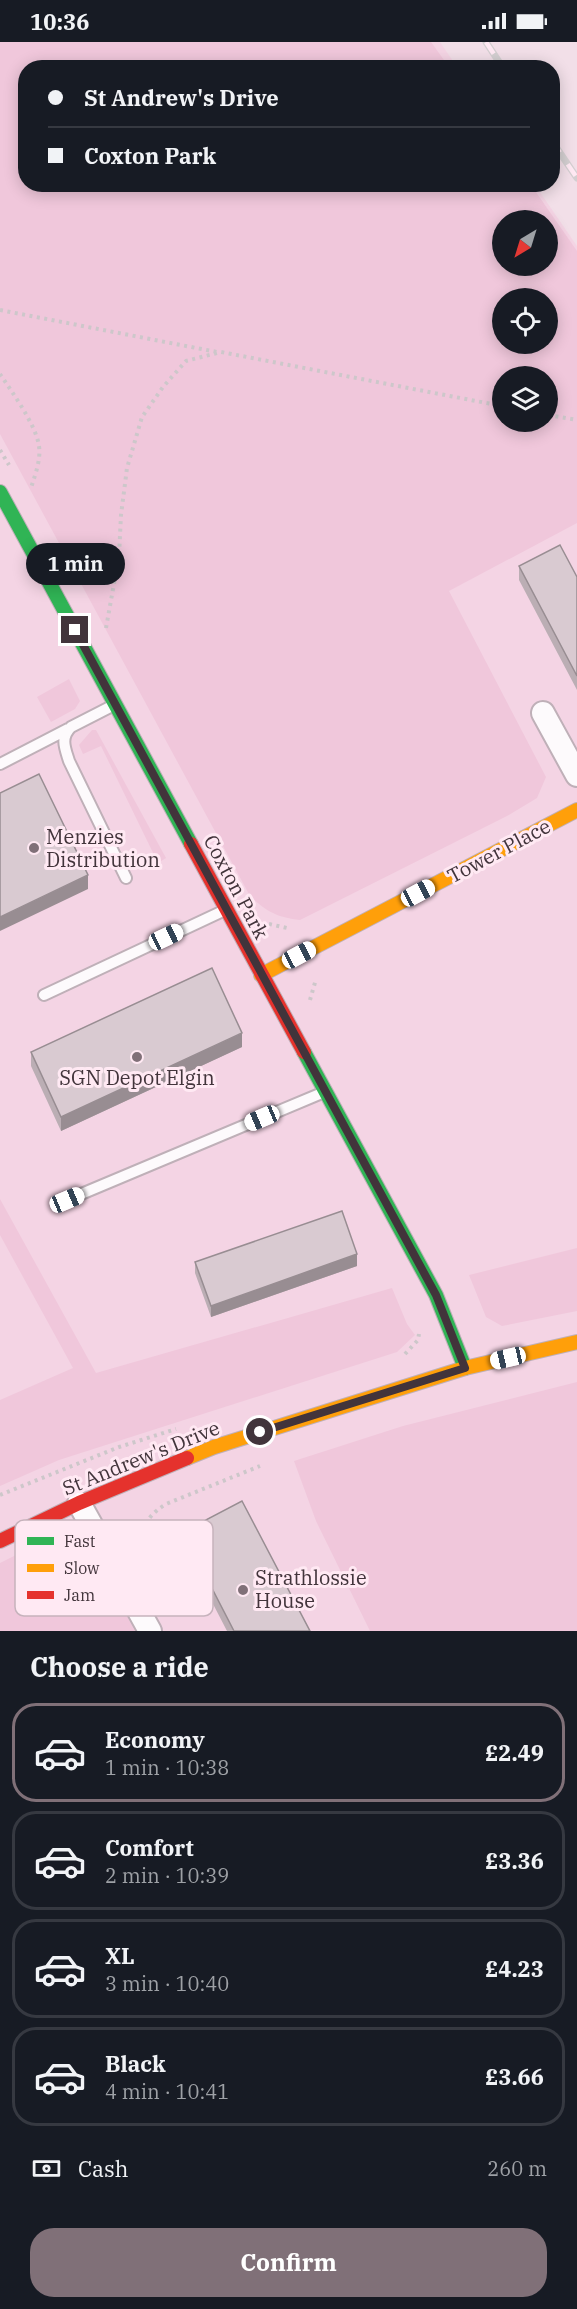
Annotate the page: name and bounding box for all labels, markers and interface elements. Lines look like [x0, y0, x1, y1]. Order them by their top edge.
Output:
text: 10:36 [30, 7, 89, 36]
text: St Andrew's Drive [84, 83, 279, 112]
text: Coxton Park [84, 141, 216, 170]
north arrow [492, 210, 558, 276]
map controls [492, 210, 558, 432]
button: locate [492, 288, 558, 354]
button: layers [492, 366, 558, 432]
callout: 1 min [26, 543, 124, 585]
text: 1 min [48, 550, 104, 577]
route end [61, 616, 88, 643]
street label: Tower Place [442, 812, 555, 889]
place label: Menzies Distribution [46, 823, 160, 873]
street label: Coxton Park [198, 830, 275, 944]
marker: Menzies Distribution [27, 841, 41, 855]
car [398, 877, 438, 909]
car [146, 921, 186, 953]
car [279, 939, 319, 971]
marker: SGN Depot Elgin [130, 1050, 144, 1064]
place label: SGN Depot Elgin [59, 1064, 215, 1091]
car [242, 1103, 282, 1133]
car [47, 1185, 87, 1215]
car [488, 1345, 528, 1371]
street label: St Andrew's Drive [58, 1414, 223, 1501]
route start [246, 1418, 273, 1445]
legend [15, 1520, 213, 1616]
text: Fast [64, 1531, 96, 1551]
text: Slow [64, 1558, 100, 1578]
place label: Strathlossie House [255, 1564, 367, 1614]
marker: Strathlossie House [236, 1583, 250, 1597]
text: Jam [64, 1585, 95, 1605]
text: Choose a ride [30, 1649, 209, 1684]
text: Economy [105, 1725, 205, 1754]
icon: car [33, 1726, 87, 1780]
text: £2.49 [485, 1738, 544, 1767]
text: 1 min · 10:38 [105, 1754, 229, 1781]
text: Comfort [105, 1833, 194, 1862]
icon: car [33, 1834, 87, 1888]
text: £3.36 [485, 1846, 544, 1875]
text: 2 min · 10:39 [105, 1862, 229, 1889]
text: XL [105, 1941, 135, 1970]
icon: car [33, 1942, 87, 1996]
text: £4.23 [485, 1954, 544, 1983]
text: 3 min · 10:40 [105, 1970, 229, 1997]
text: Black [105, 2049, 166, 2078]
icon: car [33, 2050, 87, 2104]
text: £3.66 [485, 2062, 544, 2091]
text: 4 min · 10:41 [105, 2078, 229, 2105]
icon: cash [30, 2152, 63, 2185]
text: Cash [78, 2154, 129, 2183]
text: 260 m [487, 2155, 547, 2182]
button: Confirm [30, 2228, 547, 2297]

